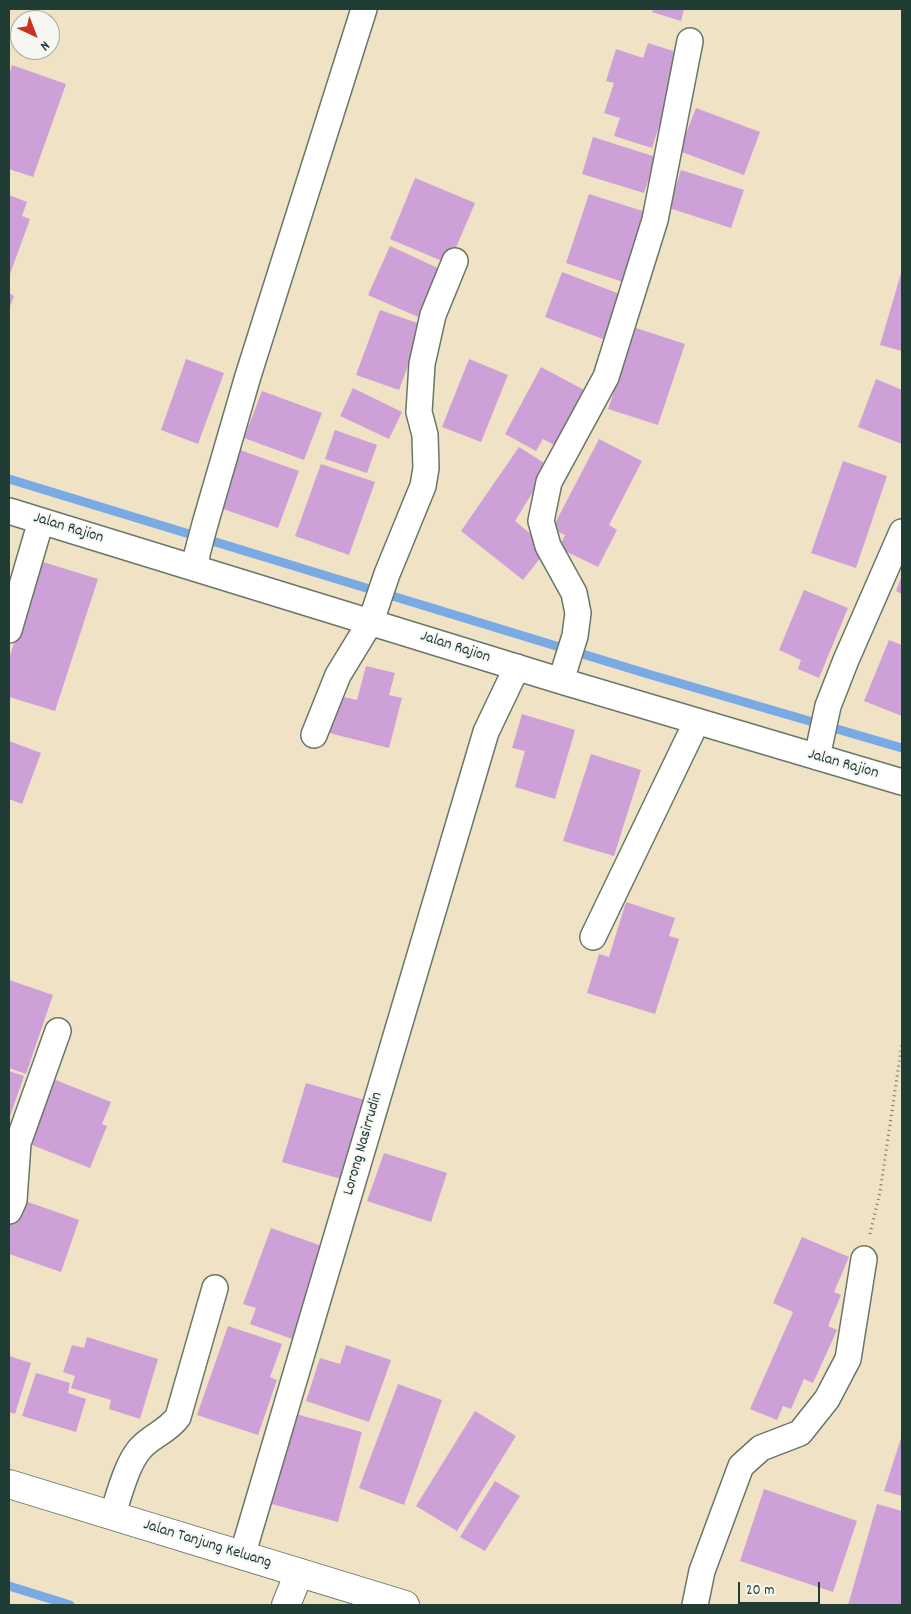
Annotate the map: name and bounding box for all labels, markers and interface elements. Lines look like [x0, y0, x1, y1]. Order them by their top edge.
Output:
north arrow [10, 10, 60, 60]
text: N [35, 36, 54, 55]
street label: Jalan Rajion [30, 509, 106, 549]
street label: Jalan Rajion [417, 628, 493, 668]
street label: Jalan Rajion [805, 746, 881, 784]
street label: Lorong Nasirrudin [340, 1090, 388, 1198]
street label: Jalan Tanjung Keluang [141, 1516, 273, 1574]
scale bar [741, 1572, 824, 1604]
text: 20 m [746, 1580, 774, 1602]

